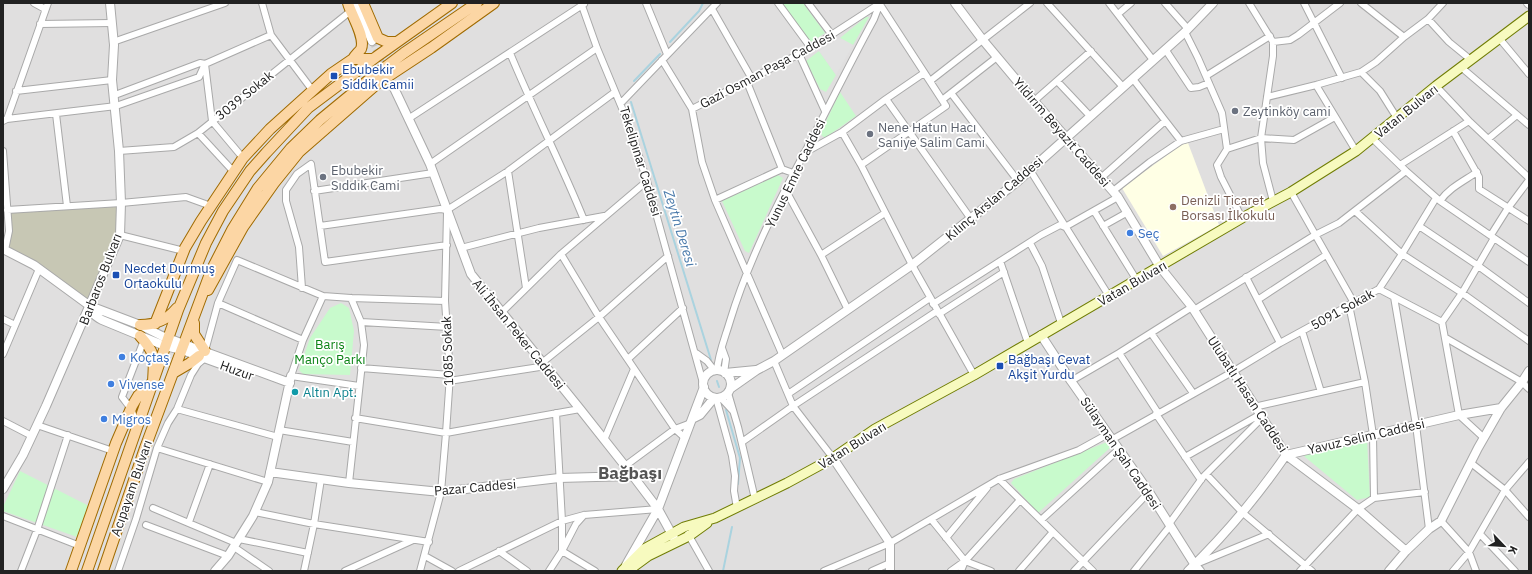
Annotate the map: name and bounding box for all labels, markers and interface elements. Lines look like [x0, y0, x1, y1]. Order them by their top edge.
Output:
street label: Gazi Osman Paşa Caddesi [697, 27, 838, 112]
place label: Ebubekir Siddik Camii [342, 61, 414, 93]
street label: 3039 Sokak [212, 67, 277, 124]
marker: Ebubekir Siddik Camii [329, 71, 339, 81]
street label: Yıldırım Beyazıt Caddesi [1009, 74, 1114, 191]
street label: Vatan Bulvarı [1371, 81, 1442, 142]
place label: Zeytinköy cami [1243, 103, 1331, 120]
street label: Tekelipınar Caddesi [616, 104, 665, 218]
marker: Zeytinköy cami [1230, 106, 1240, 116]
street label: Yunus Emre Caddesi [762, 116, 829, 231]
place label: Nene Hatun Hacı Saniye Salim Cami [878, 119, 985, 151]
marker: Nene Hatun Hacı Saniye Salim Cami [865, 129, 875, 139]
street label: Kılınç Arslan Caddesi [942, 153, 1047, 244]
place label: Ebubekir Sıddık Cami [331, 162, 400, 194]
marker: Ebubekir Sıddık Cami [318, 172, 328, 182]
water label: Zeytin Deresi [659, 186, 700, 269]
place label: Denizli Ticaret Borsası İlkokulu [1181, 192, 1275, 224]
marker: Denizli Ticaret Borsası İlkokulu [1168, 202, 1178, 212]
place label: Seç [1138, 225, 1160, 242]
marker: Seç [1125, 228, 1135, 238]
street label: Barbaros Bulvarı [75, 231, 126, 327]
street label: Vatan Bulvarı [1095, 257, 1170, 310]
place label: Necdet Durmuş Ortaokulu [124, 260, 215, 292]
marker: Necdet Durmuş Ortaokulu [111, 270, 121, 280]
street label: Ali İhsan Peker Caddesi [469, 275, 569, 393]
street label: 5091 Sokak [1308, 285, 1377, 334]
street label: 1085 Sokak [438, 316, 457, 386]
street label: Ulubatlı Hasan Caddesi [1204, 333, 1292, 456]
park label: Barış Manço Parkı [294, 336, 366, 368]
place label: Koçtaş [130, 349, 170, 366]
place label: Bağbaşı Cevat Akşit Yurdu [1008, 351, 1090, 383]
marker: Koçtaş [117, 352, 127, 362]
street label: Huzur [218, 357, 256, 384]
marker: Bağbaşı Cevat Akşit Yurdu [995, 361, 1005, 371]
place label: Vivense [119, 376, 164, 393]
marker: Vivense [106, 379, 116, 389]
place label: Altın Apt. [303, 384, 357, 401]
marker: Altın Apt. [290, 387, 300, 397]
street label: Sülayman Şah Caddesi [1077, 394, 1165, 513]
place label: Migros [112, 411, 151, 428]
marker: Migros [99, 414, 109, 424]
street label: Yavuz Selim Caddesi [1306, 415, 1426, 458]
street label: Vatan Bulvarı [815, 418, 889, 473]
street label: Acıpayam Bulvarı [107, 438, 156, 539]
district label: Bağbaşı [598, 462, 662, 484]
street label: Pazar Caddesi [433, 475, 517, 500]
north arrow [1484, 526, 1524, 566]
text: K [1505, 544, 1521, 557]

